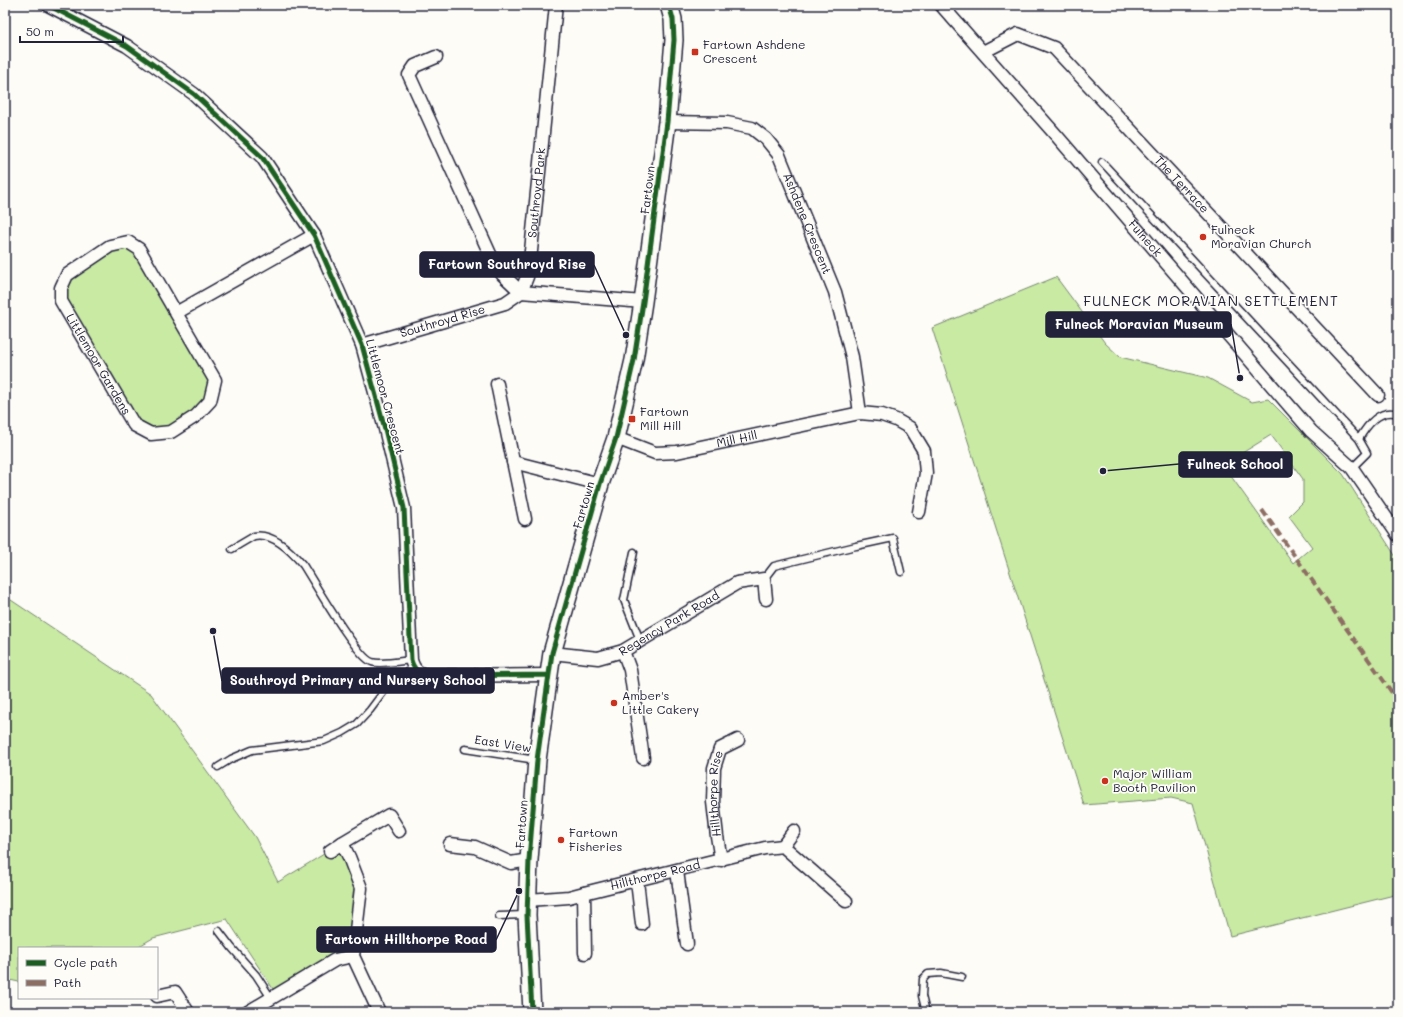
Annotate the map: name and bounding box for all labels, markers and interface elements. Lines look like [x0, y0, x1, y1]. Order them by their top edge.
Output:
scale bar [20, 18, 123, 44]
text: 50 m [26, 23, 54, 39]
place label: Fartown Ashdene Crescent [703, 36, 805, 66]
marker: Fartown Ashdene Crescent [690, 47, 700, 57]
street label: Southroyd Park [523, 147, 548, 239]
street label: The Terrace [1152, 152, 1213, 216]
street label: Fartown [636, 165, 658, 215]
street label: Ashdene Crescent [780, 170, 836, 276]
street label: Fulneck [1125, 216, 1166, 260]
place label: Fulneck Moravian Church [1211, 221, 1311, 251]
marker: Fulneck Moravian Church [1198, 232, 1208, 242]
callout: Fartown Southroyd Rise [420, 252, 594, 277]
text: Fartown Southroyd Rise [428, 255, 586, 273]
district label: FULNECK MORAVIAN SETTLEMENT [1083, 291, 1339, 310]
street label: Southroyd Rise [398, 300, 487, 340]
street label: Littlemoor Gardens [63, 310, 135, 417]
callout: Fulneck Moravian Museum [1046, 312, 1231, 337]
text: Fulneck Moravian Museum [1055, 315, 1223, 332]
street label: Littlemoor Crescent [363, 337, 409, 456]
place label: Fartown Mill Hill [640, 403, 689, 433]
marker: Fartown Mill Hill [627, 414, 637, 424]
street label: Mill Hill [715, 426, 759, 450]
callout: Fulneck School [1179, 452, 1292, 477]
text: Fulneck School [1187, 455, 1283, 472]
street label: Fartown [569, 479, 597, 530]
street label: Regency Park Road [615, 586, 722, 659]
callout: Southroyd Primary and Nursery School [222, 668, 494, 693]
text: Southroyd Primary and Nursery School [230, 671, 486, 689]
place label: Amber's Little Cakery [622, 687, 699, 717]
marker: Amber's Little Cakery [609, 698, 619, 708]
street label: East View [474, 731, 533, 755]
street label: Hillthorpe Rise [704, 748, 726, 838]
place label: Major William Booth Pavilion [1113, 765, 1196, 795]
marker: Major William Booth Pavilion [1100, 776, 1110, 786]
street label: Fartown [511, 799, 531, 849]
place label: Fartown Fisheries [569, 824, 623, 854]
marker: Fartown Fisheries [556, 835, 566, 845]
street label: Hillthorpe Road [608, 855, 702, 893]
callout: Fartown Hillthorpe Road [317, 927, 496, 952]
text: Fartown Hillthorpe Road [325, 930, 487, 947]
legend [18, 947, 158, 999]
text: Cycle path [54, 954, 117, 970]
text: Path [54, 974, 81, 990]

